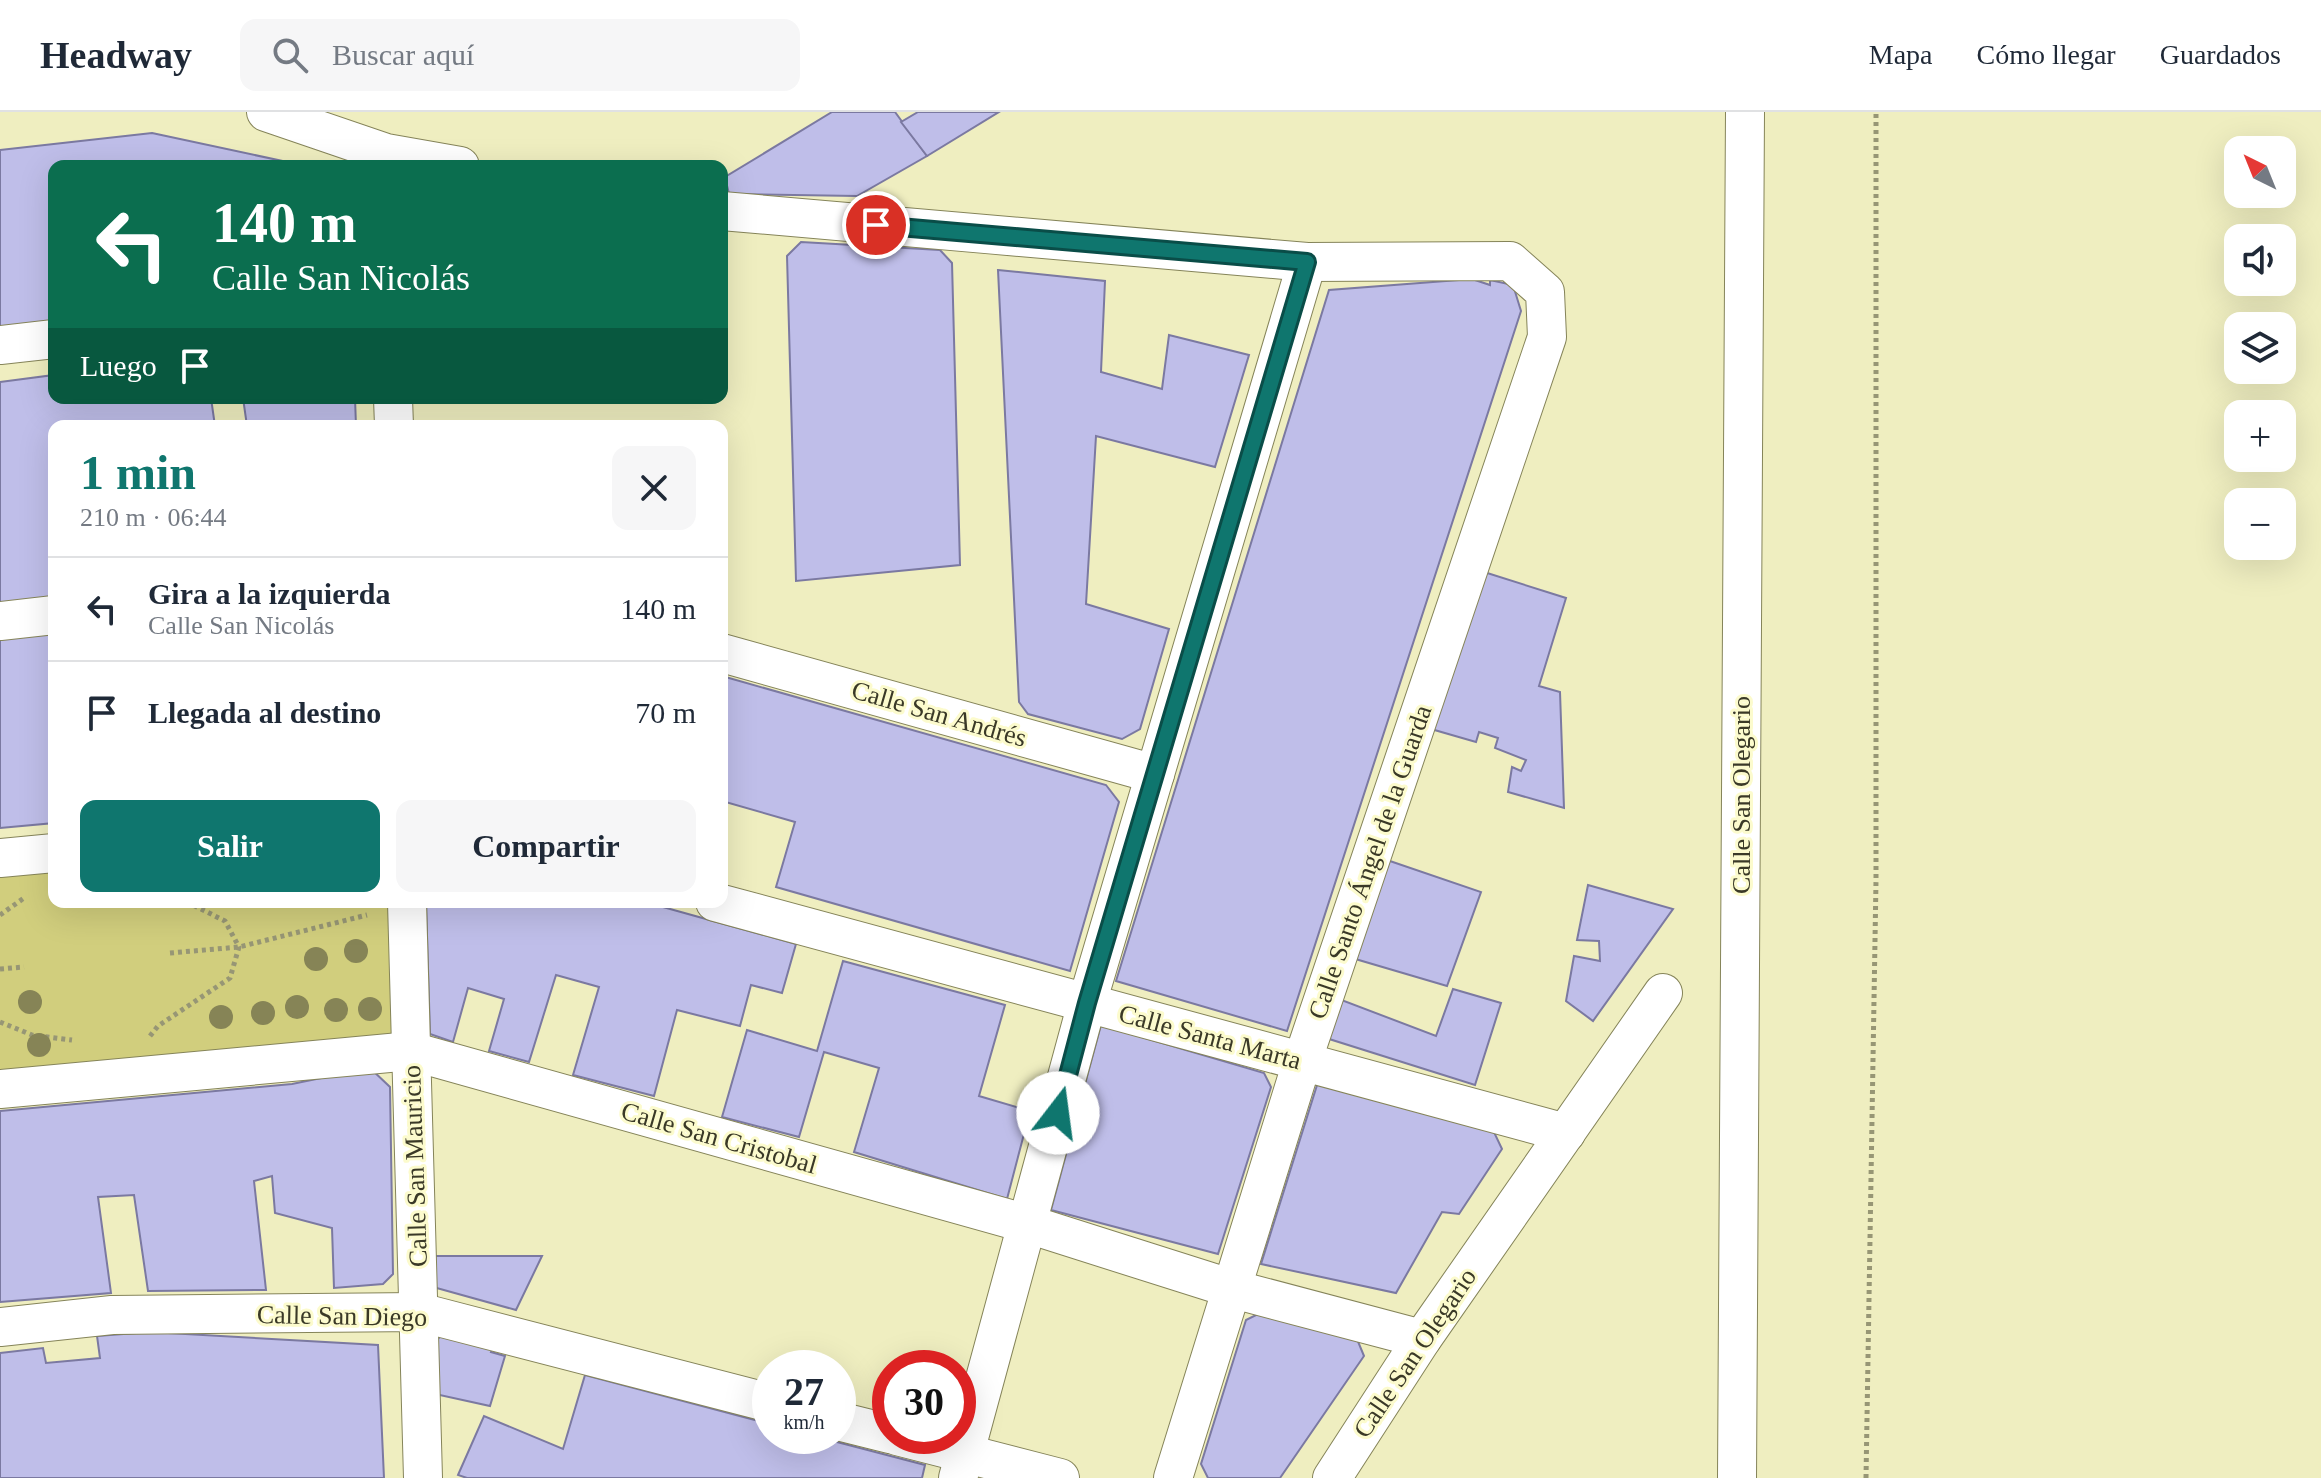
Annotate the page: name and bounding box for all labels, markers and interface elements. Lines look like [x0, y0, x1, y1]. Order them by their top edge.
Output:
search box [240, 19, 800, 91]
icon: search [268, 33, 312, 77]
text: Headway [40, 34, 192, 76]
text: Buscar aquí [332, 38, 474, 71]
text: Mapa [1869, 39, 1933, 70]
text: Cómo llegar [1977, 39, 2116, 70]
text: Guardados [2160, 39, 2281, 70]
north arrow [2224, 136, 2296, 208]
map controls [2224, 136, 2296, 560]
pin [842, 191, 910, 259]
icon: left [80, 192, 184, 296]
text: 140 m [212, 192, 357, 254]
icon: arrive [854, 203, 898, 247]
button: sound [2224, 224, 2296, 296]
text: Calle San Nicolás [212, 258, 470, 298]
button: layers [2224, 312, 2296, 384]
icon: arrive [173, 344, 217, 388]
text: Luego [80, 349, 157, 382]
button: + [2224, 400, 2296, 472]
text: 1 min [80, 446, 196, 499]
button: close [612, 446, 696, 530]
button: − [2224, 488, 2296, 560]
text: 210 m · 06:44 [80, 503, 227, 532]
text: Gira a la izquierda [148, 577, 391, 610]
icon: left [80, 587, 124, 631]
text: 140 m [620, 592, 696, 625]
text: Calle San Nicolás [148, 611, 334, 640]
street label: Calle San Andrés [848, 675, 1030, 753]
icon: arrive [80, 691, 124, 735]
text: Llegada al destino [148, 696, 381, 729]
text: 70 m [635, 696, 696, 729]
street label: Calle San Olegario [1727, 696, 1756, 894]
street label: Calle Santo Ángel de la Guarda [1303, 701, 1438, 1023]
button: Salir [80, 800, 380, 892]
button: Compartir [396, 800, 696, 892]
street label: Calle Santa Marta [1116, 999, 1305, 1075]
street label: Calle San Mauricio [397, 1064, 433, 1268]
position arrow [1016, 1071, 1100, 1155]
street label: Calle San Cristobal [618, 1096, 820, 1180]
street label: Calle San Olegario [1348, 1263, 1482, 1443]
street label: Calle San Diego [257, 1300, 427, 1332]
speed limit sign: 30 [872, 1350, 976, 1454]
text: 27 [784, 1369, 824, 1414]
text: km/h [783, 1411, 825, 1433]

